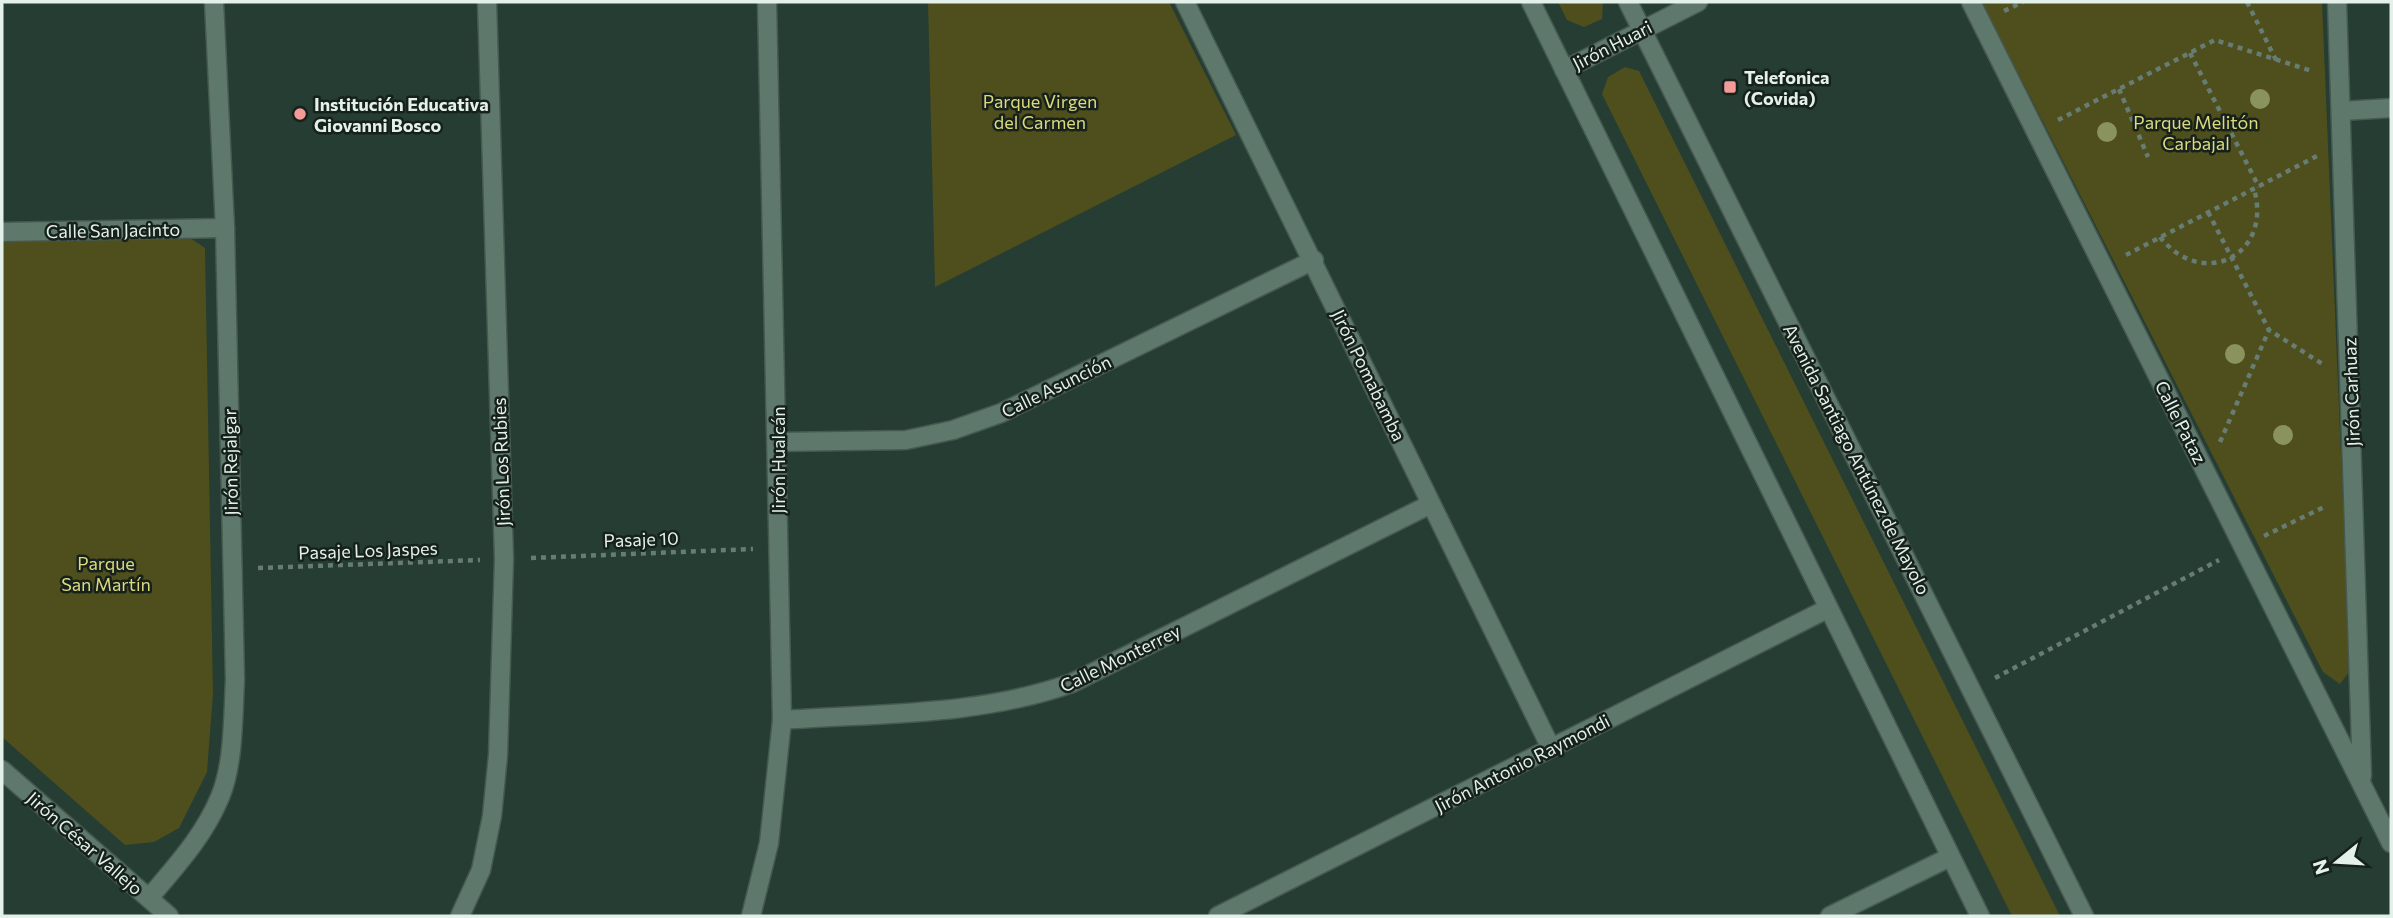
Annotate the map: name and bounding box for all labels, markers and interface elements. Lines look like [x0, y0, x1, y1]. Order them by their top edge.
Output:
street label: Jirón Huari [1569, 16, 1655, 74]
place label: Telefonica (Covida) [1744, 66, 1830, 109]
marker: Telefonica (Covida) [1722, 79, 1738, 95]
park label: Parque Virgen del Carmen [983, 90, 1097, 133]
place label: Institución Educativa Giovanni Bosco [314, 93, 489, 136]
marker: Institución Educativa Giovanni Bosco [292, 106, 308, 122]
park label: Parque Melitón Carbajal [2133, 111, 2259, 154]
street label: Calle San Jacinto [46, 218, 180, 242]
street label: Jirón Pomabamba [1328, 305, 1410, 445]
street label: Avenida Santiago Antúnez de Mayolo [1779, 320, 1935, 598]
street label: Jirón Carhuaz [2338, 337, 2364, 447]
street label: Calle Asunción [998, 350, 1114, 422]
street label: Calle Pataz [2151, 377, 2211, 467]
street label: Jirón Los Rubies [488, 397, 514, 527]
street label: Jirón Hualcán [767, 406, 789, 514]
street label: Jirón Rejalgar [218, 408, 242, 516]
street label: Pasaje 10 [603, 527, 679, 551]
street label: Pasaje Los Jaspes [298, 537, 438, 563]
park label: Parque San Martín [61, 552, 151, 595]
street label: Calle Monterrey [1056, 619, 1184, 697]
street label: Jirón Antonio Raymondi [1431, 709, 1613, 817]
street label: Jirón César Vallejo [23, 787, 147, 899]
north arrow [2302, 827, 2372, 897]
text: N [2307, 857, 2333, 878]

